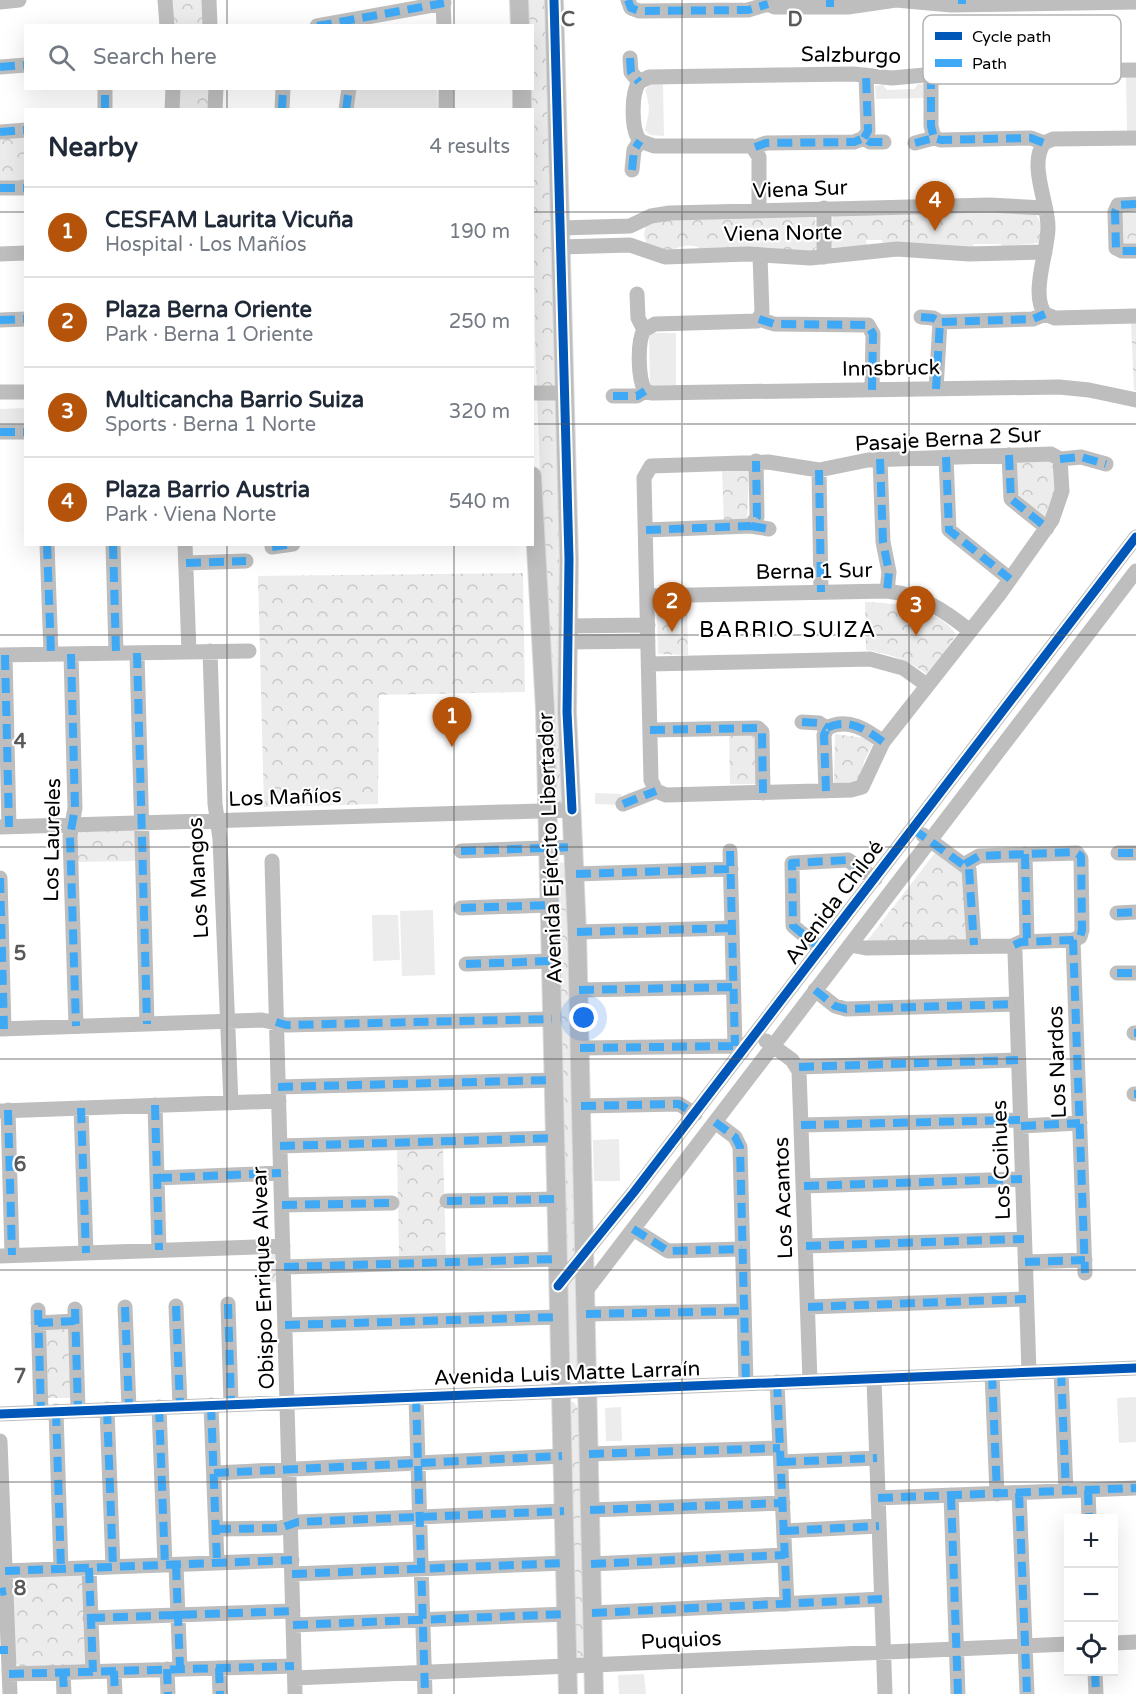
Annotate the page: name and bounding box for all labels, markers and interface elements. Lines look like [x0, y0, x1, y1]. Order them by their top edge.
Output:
text: C [561, 8, 575, 32]
text: D [787, 8, 803, 32]
legend [923, 15, 1121, 84]
search box [24, 24, 534, 90]
text: Cycle path [972, 27, 1051, 47]
icon: search [45, 41, 78, 74]
street label: Salzburgo [801, 42, 901, 69]
text: Search here [93, 44, 217, 70]
text: Path [972, 54, 1007, 74]
text: Nearby [48, 132, 138, 163]
text: 4 results [430, 135, 510, 159]
street label: Viena Sur [752, 175, 848, 204]
pin: 4 [916, 182, 954, 231]
text: CESFAM Laurita Vicuña [105, 207, 354, 233]
text: 1 [61, 220, 74, 244]
text: 190 m [449, 220, 510, 244]
street label: Viena Norte [723, 220, 843, 247]
text: Hospital · Los Mañíos [105, 233, 307, 257]
text: Plaza Berna Oriente [105, 297, 312, 323]
text: 2 [61, 310, 74, 334]
text: 250 m [449, 310, 510, 334]
text: Park · Berna 1 Oriente [105, 323, 313, 347]
street label: Innsbruck [842, 355, 940, 382]
text: Multicancha Barrio Suiza [105, 387, 364, 413]
text: 3 [61, 400, 74, 424]
text: 320 m [449, 400, 510, 424]
text: Sports · Berna 1 Norte [105, 413, 316, 437]
street label: Pasaje Berna 2 Sur [854, 422, 1042, 457]
text: Plaza Barrio Austria [105, 477, 310, 503]
text: 4 [61, 490, 74, 514]
text: 540 m [449, 490, 510, 514]
text: Park · Viena Norte [105, 503, 276, 527]
street label: Berna 1 Sur [755, 558, 873, 585]
pin: 2 [652, 582, 692, 632]
pin: 3 [896, 586, 936, 636]
district label: BARRIO SUIZA [699, 617, 877, 643]
pin: 1 [432, 698, 472, 747]
street label: Avenida Ejército Libertador [533, 712, 568, 984]
text: 4 [14, 730, 27, 754]
street label: Los Laureles [39, 778, 66, 902]
street label: Los Mañíos [228, 783, 342, 812]
street label: Los Mangos [183, 817, 214, 939]
street label: Avenida Chiloé [780, 835, 889, 969]
text: 5 [14, 942, 26, 966]
your location [569, 1003, 598, 1032]
street label: Los Nardos [1043, 1005, 1072, 1119]
street label: Los Coihues [987, 1100, 1016, 1220]
street label: Los Acantos [769, 1137, 798, 1259]
text: 6 [14, 1153, 26, 1177]
street label: Obispo Enrique Alvear [247, 1166, 280, 1390]
street label: Avenida Luis Matte Larraín [433, 1356, 701, 1391]
text: 7 [14, 1365, 26, 1389]
map controls [1064, 1514, 1118, 1676]
button: + [1064, 1514, 1118, 1568]
button: − [1064, 1568, 1118, 1622]
text: 8 [14, 1577, 26, 1601]
button: locate [1064, 1622, 1118, 1676]
street label: Puquios [640, 1626, 722, 1655]

